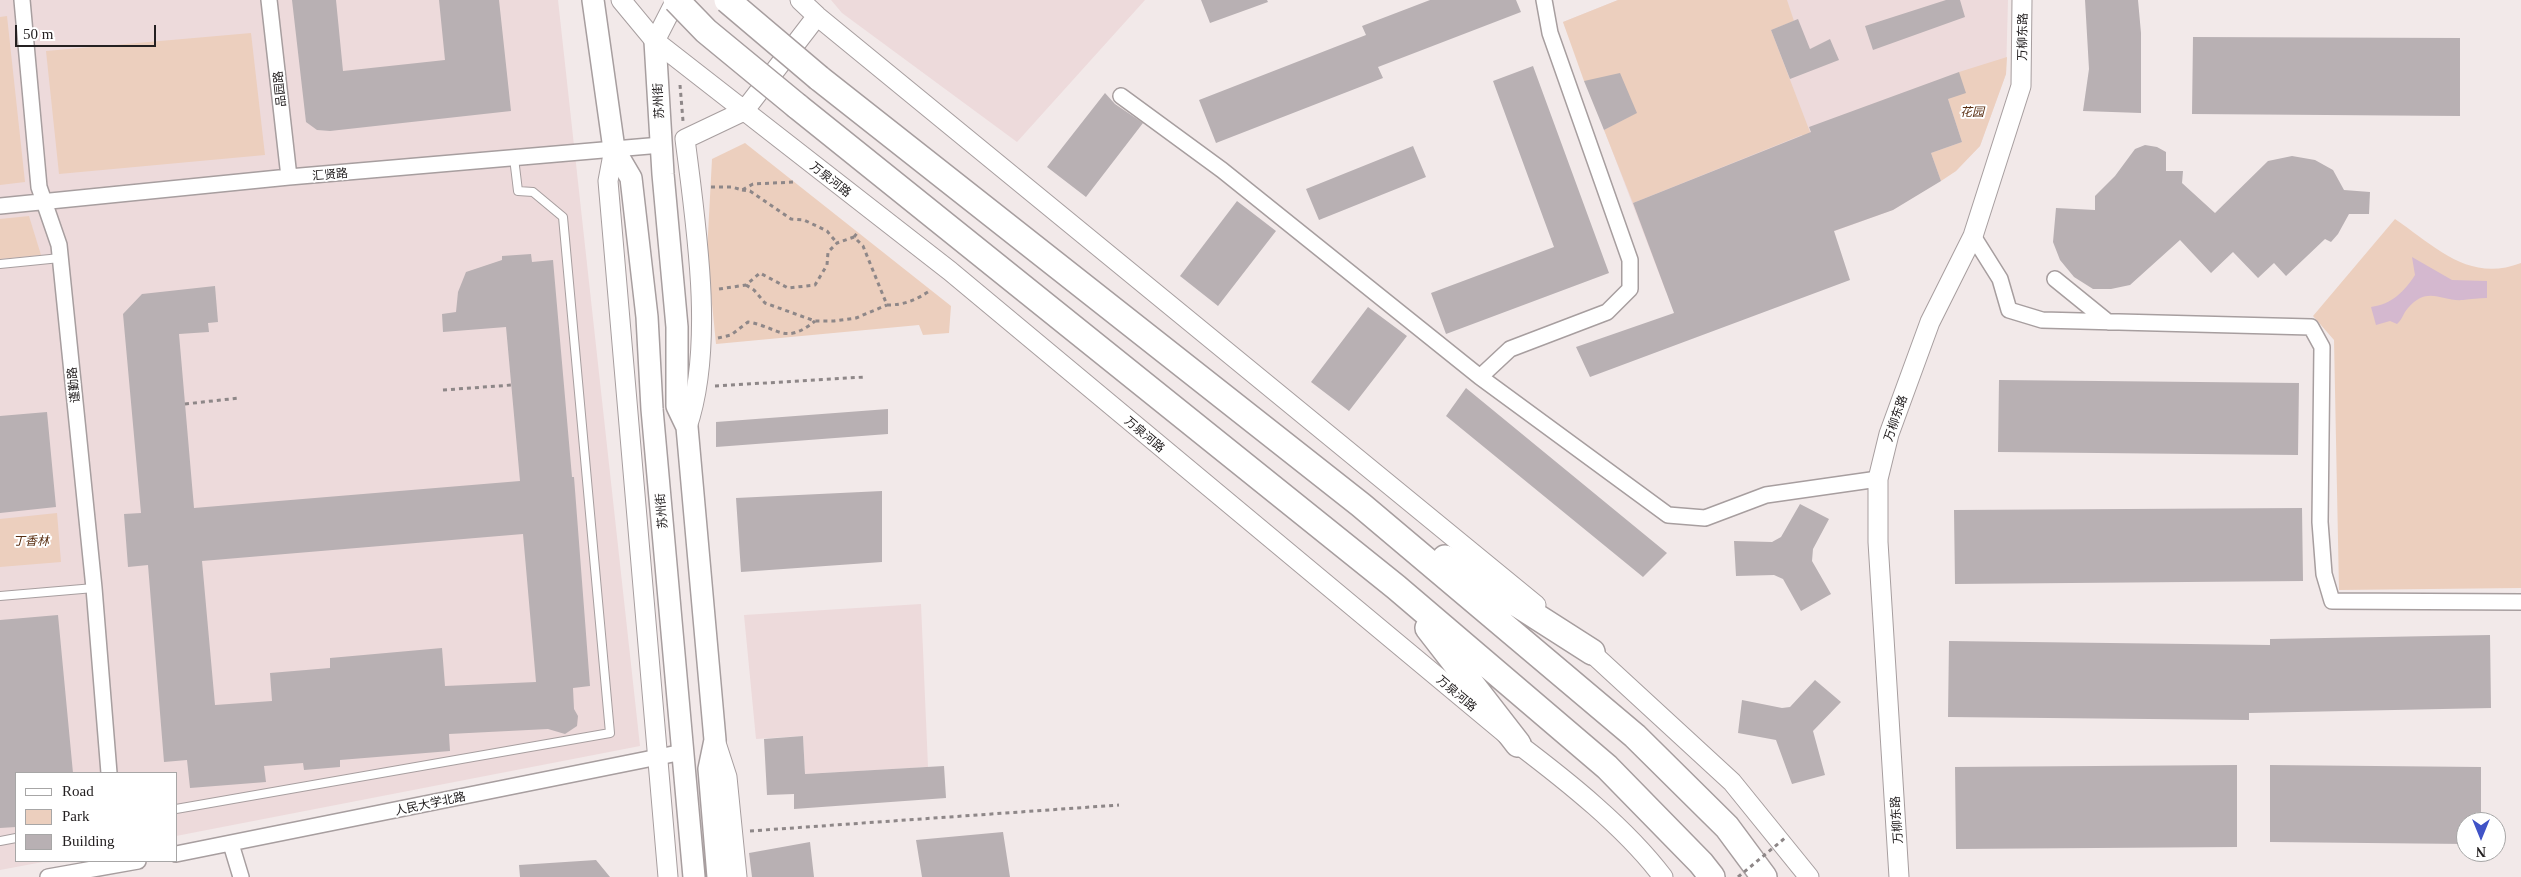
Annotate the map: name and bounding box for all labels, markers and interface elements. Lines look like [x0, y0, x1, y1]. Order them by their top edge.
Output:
street label: 万柳东路 [2014, 13, 2030, 61]
scale bar [18, 15, 159, 47]
text: 50 m [23, 26, 53, 42]
street label: 品园路 [270, 70, 288, 108]
street label: 苏州街 [650, 83, 666, 119]
park label: 花园 [1960, 104, 1984, 118]
street label: 万泉河路 [808, 159, 854, 199]
street label: 汇贤路 [311, 165, 349, 183]
street label: 谨勤路 [64, 366, 82, 404]
street label: 万柳东路 [1880, 393, 1910, 443]
street label: 万泉河路 [1122, 413, 1168, 455]
street label: 苏州街 [652, 492, 670, 530]
park label: 丁香林 [13, 533, 49, 547]
street label: 万泉河路 [1434, 672, 1480, 714]
legend [15, 772, 178, 862]
text: Road [62, 783, 94, 799]
street label: 人民大学北路 [393, 788, 467, 818]
street label: 万柳东路 [1887, 796, 1905, 844]
text: Park [62, 808, 90, 824]
north arrow [2456, 812, 2506, 862]
text: Building [62, 833, 115, 849]
text: N [2476, 844, 2486, 859]

